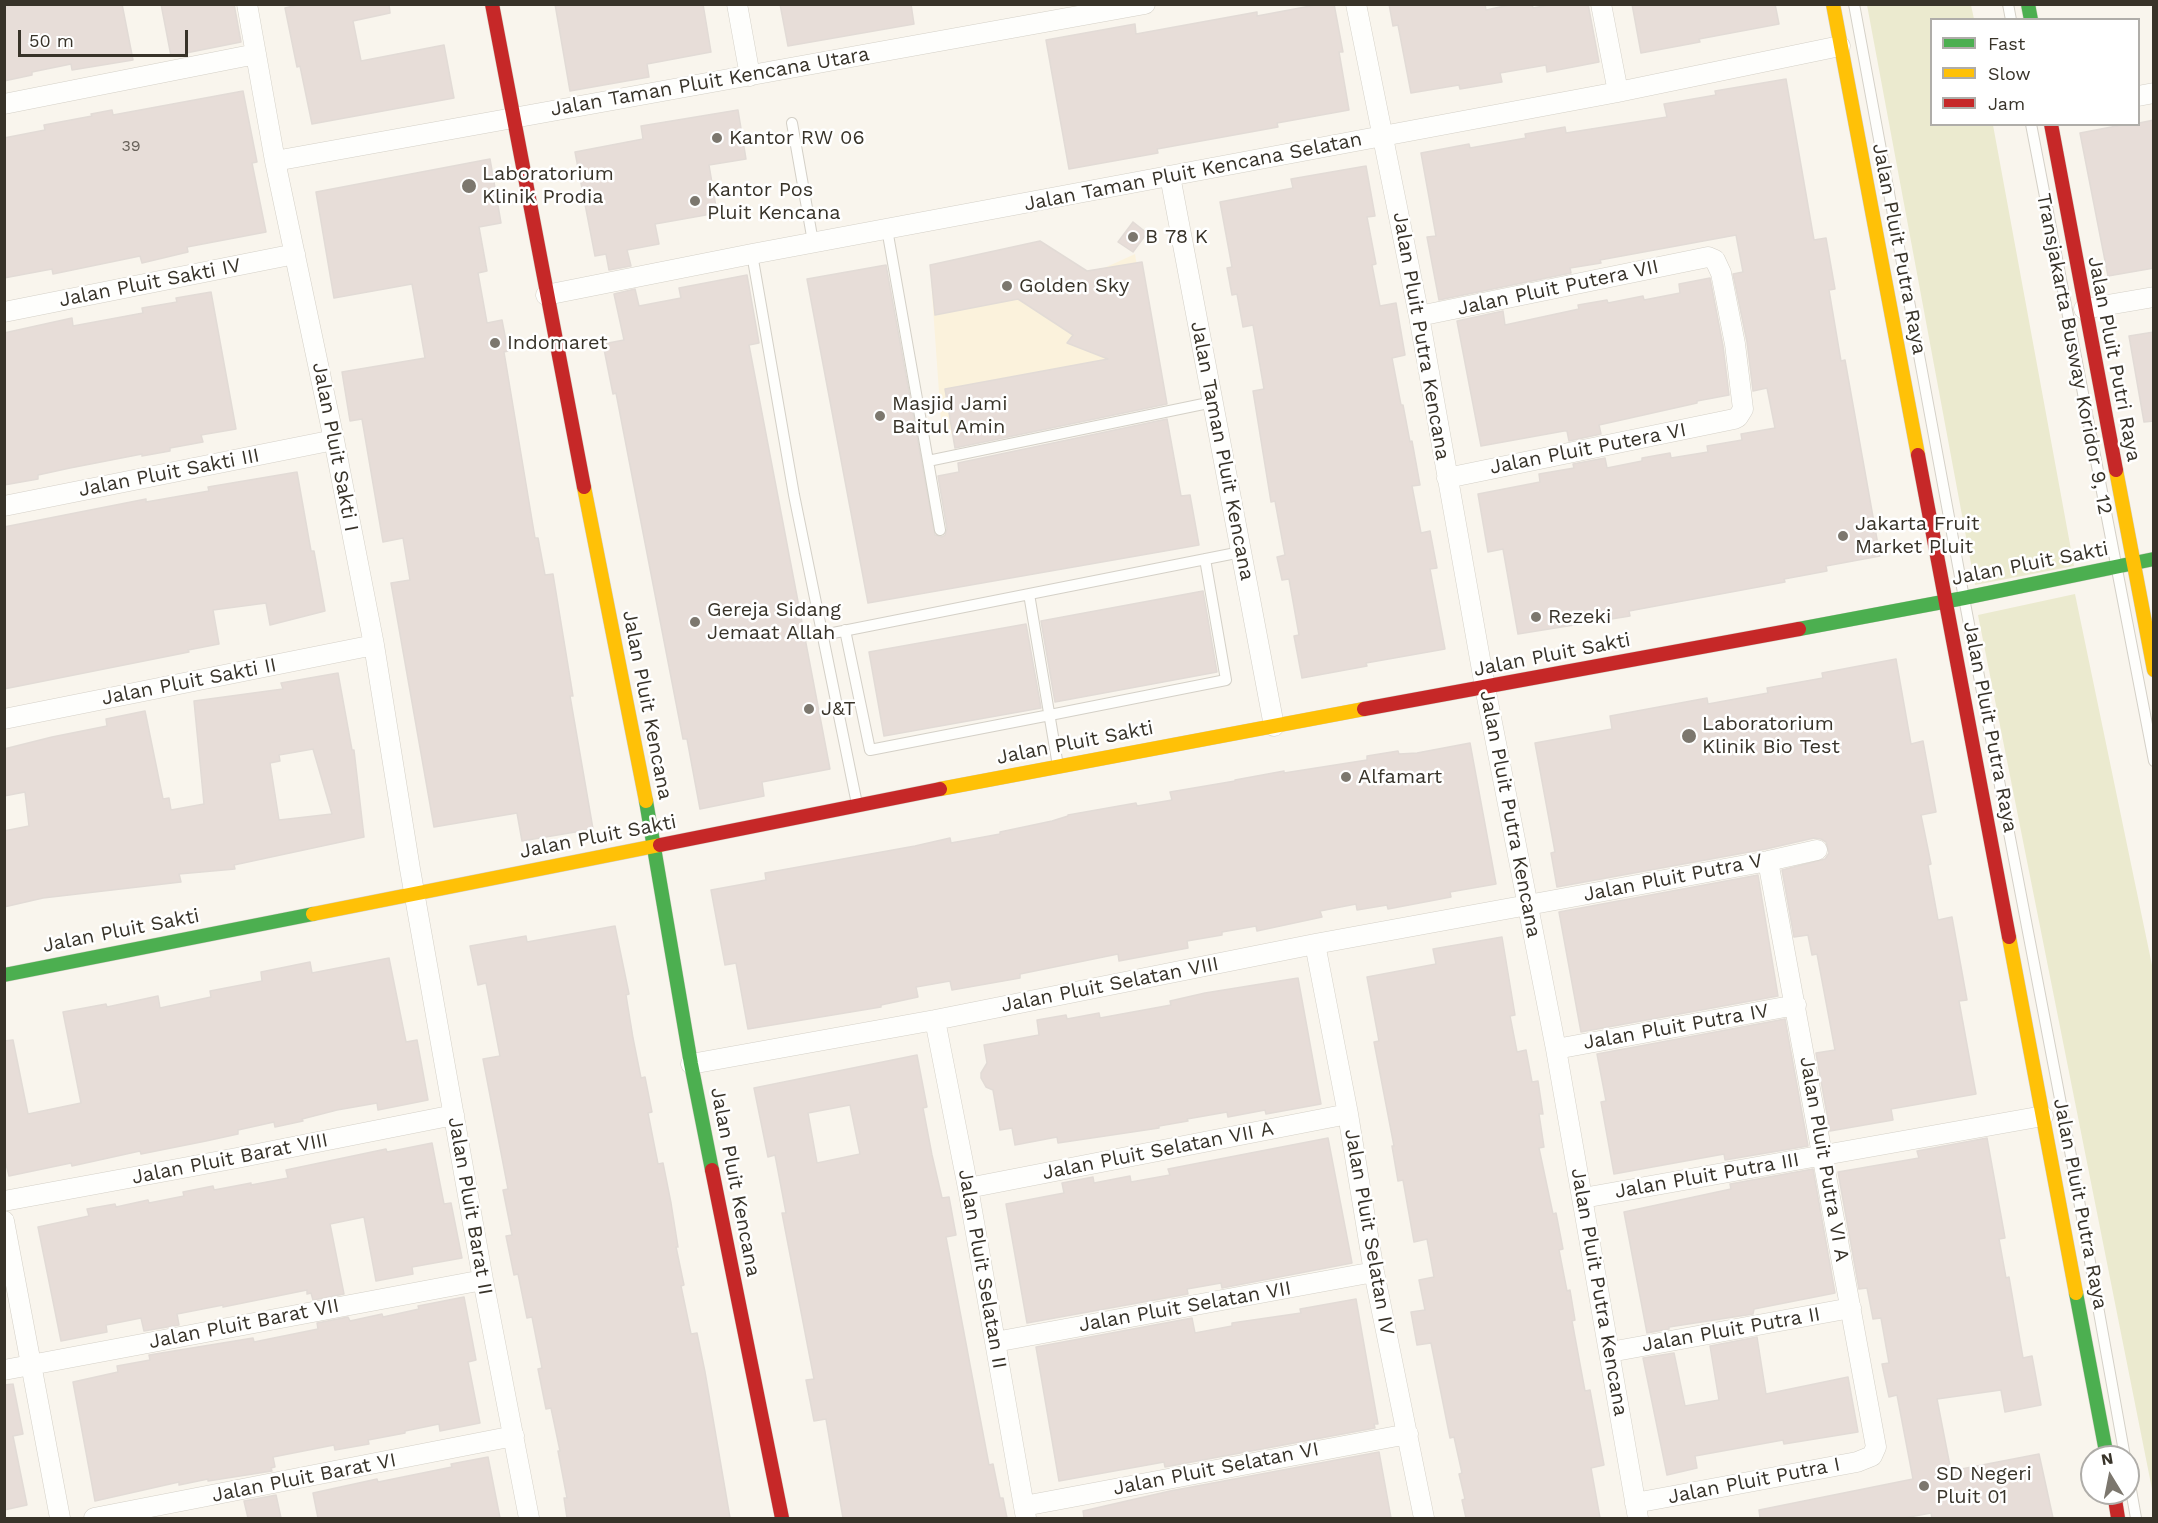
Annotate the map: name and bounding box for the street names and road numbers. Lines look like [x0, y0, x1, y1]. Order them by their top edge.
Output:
street label: Jalan Taman Pluit Kencana Utara [549, 42, 871, 122]
street label: Jalan Taman Pluit Kencana Selatan [1022, 127, 1364, 217]
street label: Jalan Pluit Putra Raya [1867, 141, 1931, 357]
street label: Transjakarta Busway Koridor 9, 12 [2031, 191, 2117, 517]
street label: Jalan Pluit Putra Kencana [1387, 210, 1455, 462]
street label: Jalan Pluit Sakti IV [57, 254, 243, 312]
street label: Jalan Pluit Putri Raya [2082, 254, 2146, 464]
street label: Jalan Pluit Putera VII [1455, 255, 1661, 321]
street label: Jalan Taman Pluit Kencana [1185, 319, 1259, 583]
street label: Jalan Pluit Sakti I [307, 360, 363, 534]
street label: Jalan Pluit Putera VI [1488, 418, 1688, 480]
street label: Jalan Pluit Sakti III [77, 444, 261, 502]
street label: Jalan Pluit Sakti [1950, 537, 2110, 591]
street label: Jalan Pluit Kencana [617, 608, 677, 802]
street label: Jalan Pluit Putra Raya [1958, 619, 2022, 835]
street label: Jalan Pluit Sakti [1472, 628, 1632, 682]
street label: Jalan Pluit Sakti II [99, 653, 279, 711]
street label: Jalan Pluit Putra Kencana [1474, 688, 1546, 940]
street label: Jalan Pluit Sakti [995, 716, 1155, 770]
street label: Jalan Pluit Sakti [518, 810, 678, 864]
street label: Jalan Pluit Putra V [1581, 849, 1765, 907]
street label: Jalan Pluit Sakti [41, 904, 201, 958]
street label: Jalan Pluit Selatan VIII [999, 952, 1221, 1018]
street label: Jalan Pluit Putra IV [1581, 999, 1771, 1055]
street label: Jalan Pluit Putra VI A [1794, 1055, 1854, 1263]
street label: Jalan Pluit Kencana [705, 1085, 765, 1279]
street label: Jalan Pluit Putra Raya [2048, 1096, 2112, 1312]
street label: Jalan Pluit Barat II [443, 1115, 497, 1297]
street label: Jalan Pluit Selatan VII A [1040, 1117, 1276, 1185]
street label: Jalan Pluit Selatan IV [1339, 1127, 1399, 1337]
street label: Jalan Pluit Barat VIII [130, 1128, 330, 1190]
street label: Jalan Pluit Putra III [1613, 1148, 1801, 1204]
street label: Jalan Pluit Putra Kencana [1565, 1166, 1633, 1418]
street label: Jalan Pluit Selatan II [953, 1167, 1011, 1371]
street label: Jalan Pluit Selatan VII [1077, 1276, 1293, 1338]
street label: Jalan Pluit Barat VII [147, 1294, 341, 1354]
street label: Jalan Pluit Putra II [1640, 1302, 1822, 1358]
street label: Jalan Pluit Selatan VI [1111, 1437, 1321, 1501]
street label: Jalan Pluit Barat VI [210, 1448, 398, 1508]
street label: Jalan Pluit Putra I [1666, 1453, 1842, 1509]

